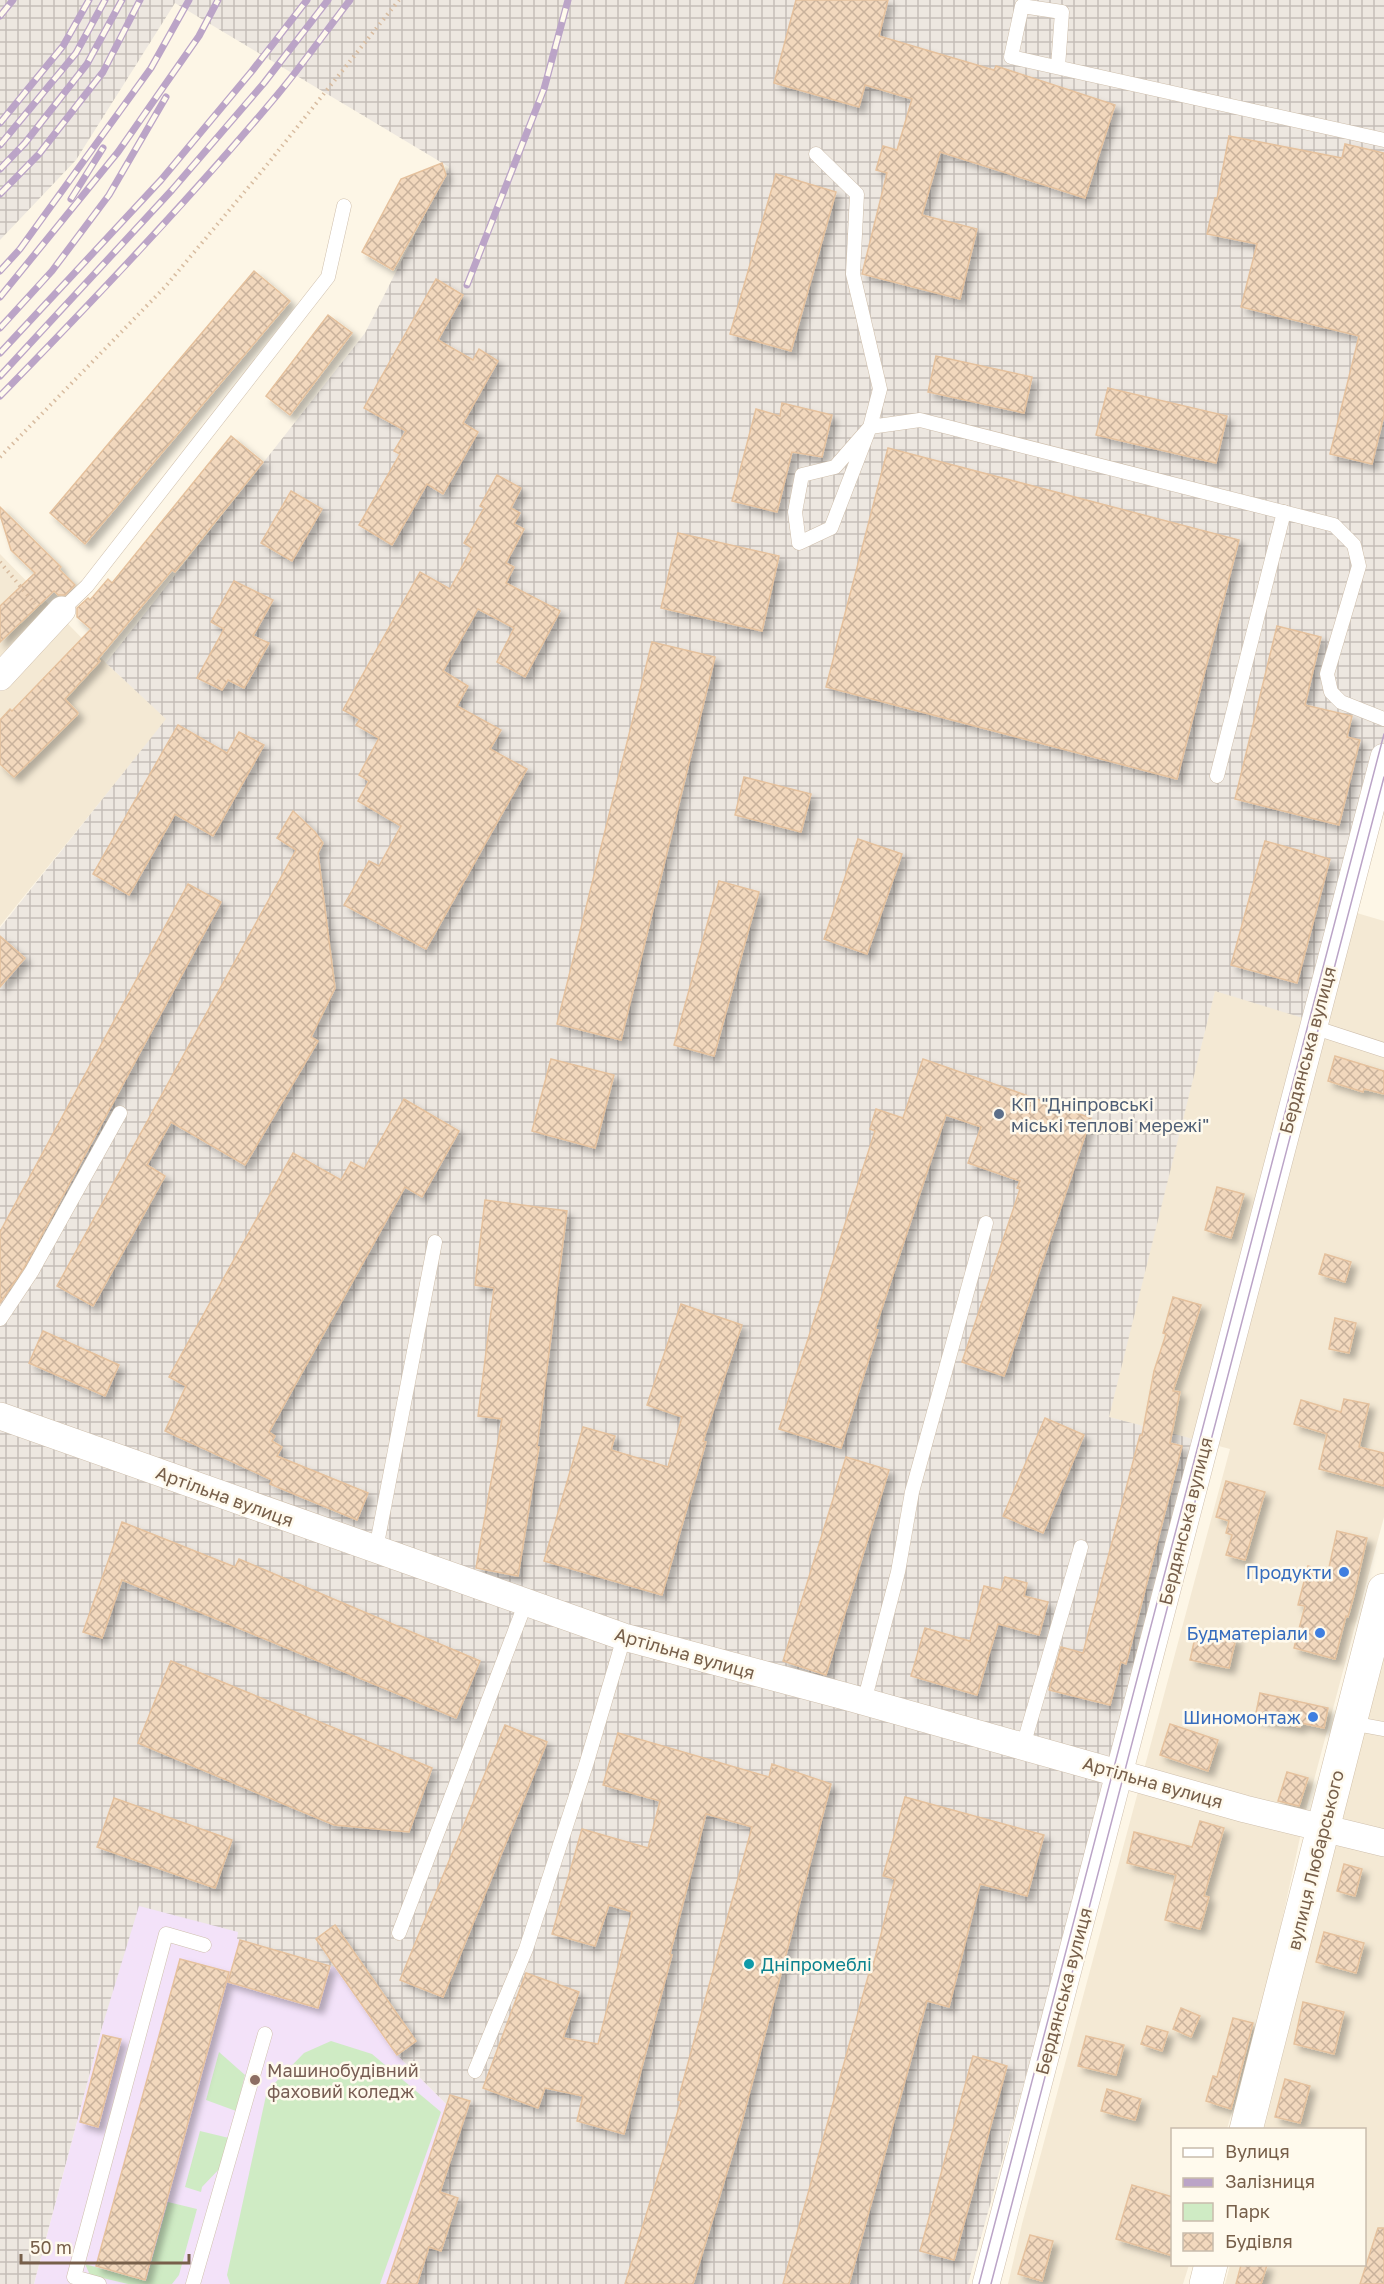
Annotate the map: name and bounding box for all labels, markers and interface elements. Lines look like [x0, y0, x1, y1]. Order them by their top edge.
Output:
street label: Бердянська вулиця [1274, 964, 1340, 1136]
place label: КП "Дніпровські міські теплові мережі" [1011, 1093, 1209, 1136]
marker: КП "Дніпровські міські теплові мережі" [992, 1107, 1006, 1121]
street label: Бердянська вулиця [1153, 1435, 1217, 1607]
street label: Артільна вулиця [153, 1461, 297, 1531]
place label: Продукти [1246, 1561, 1332, 1583]
marker: Продукти [1337, 1565, 1351, 1579]
street label: Артільна вулиця [612, 1622, 758, 1684]
place label: Будматеріали [1187, 1622, 1308, 1644]
marker: Будматеріали [1313, 1626, 1327, 1640]
place label: Шиномонтаж [1183, 1706, 1301, 1728]
marker: Шиномонтаж [1306, 1710, 1320, 1724]
street label: Артільна вулиця [1080, 1751, 1226, 1813]
street label: вулиця Любарського [1282, 1768, 1348, 1952]
street label: Бердянська вулиця [1030, 1905, 1096, 2077]
place label: Дніпромеблі [761, 1953, 872, 1975]
marker: Дніпромеблі [742, 1957, 756, 1971]
place label: Машинобудівний фаховий коледж [267, 2059, 419, 2102]
marker: Машинобудівний фаховий коледж [248, 2073, 262, 2087]
legend [1171, 2128, 1366, 2266]
text: Вулиця [1225, 2140, 1290, 2162]
text: Залізниця [1225, 2170, 1315, 2192]
text: Парк [1225, 2200, 1270, 2222]
scale bar [21, 2227, 189, 2265]
text: Будівля [1225, 2230, 1293, 2252]
text: 50 m [30, 2236, 72, 2258]

